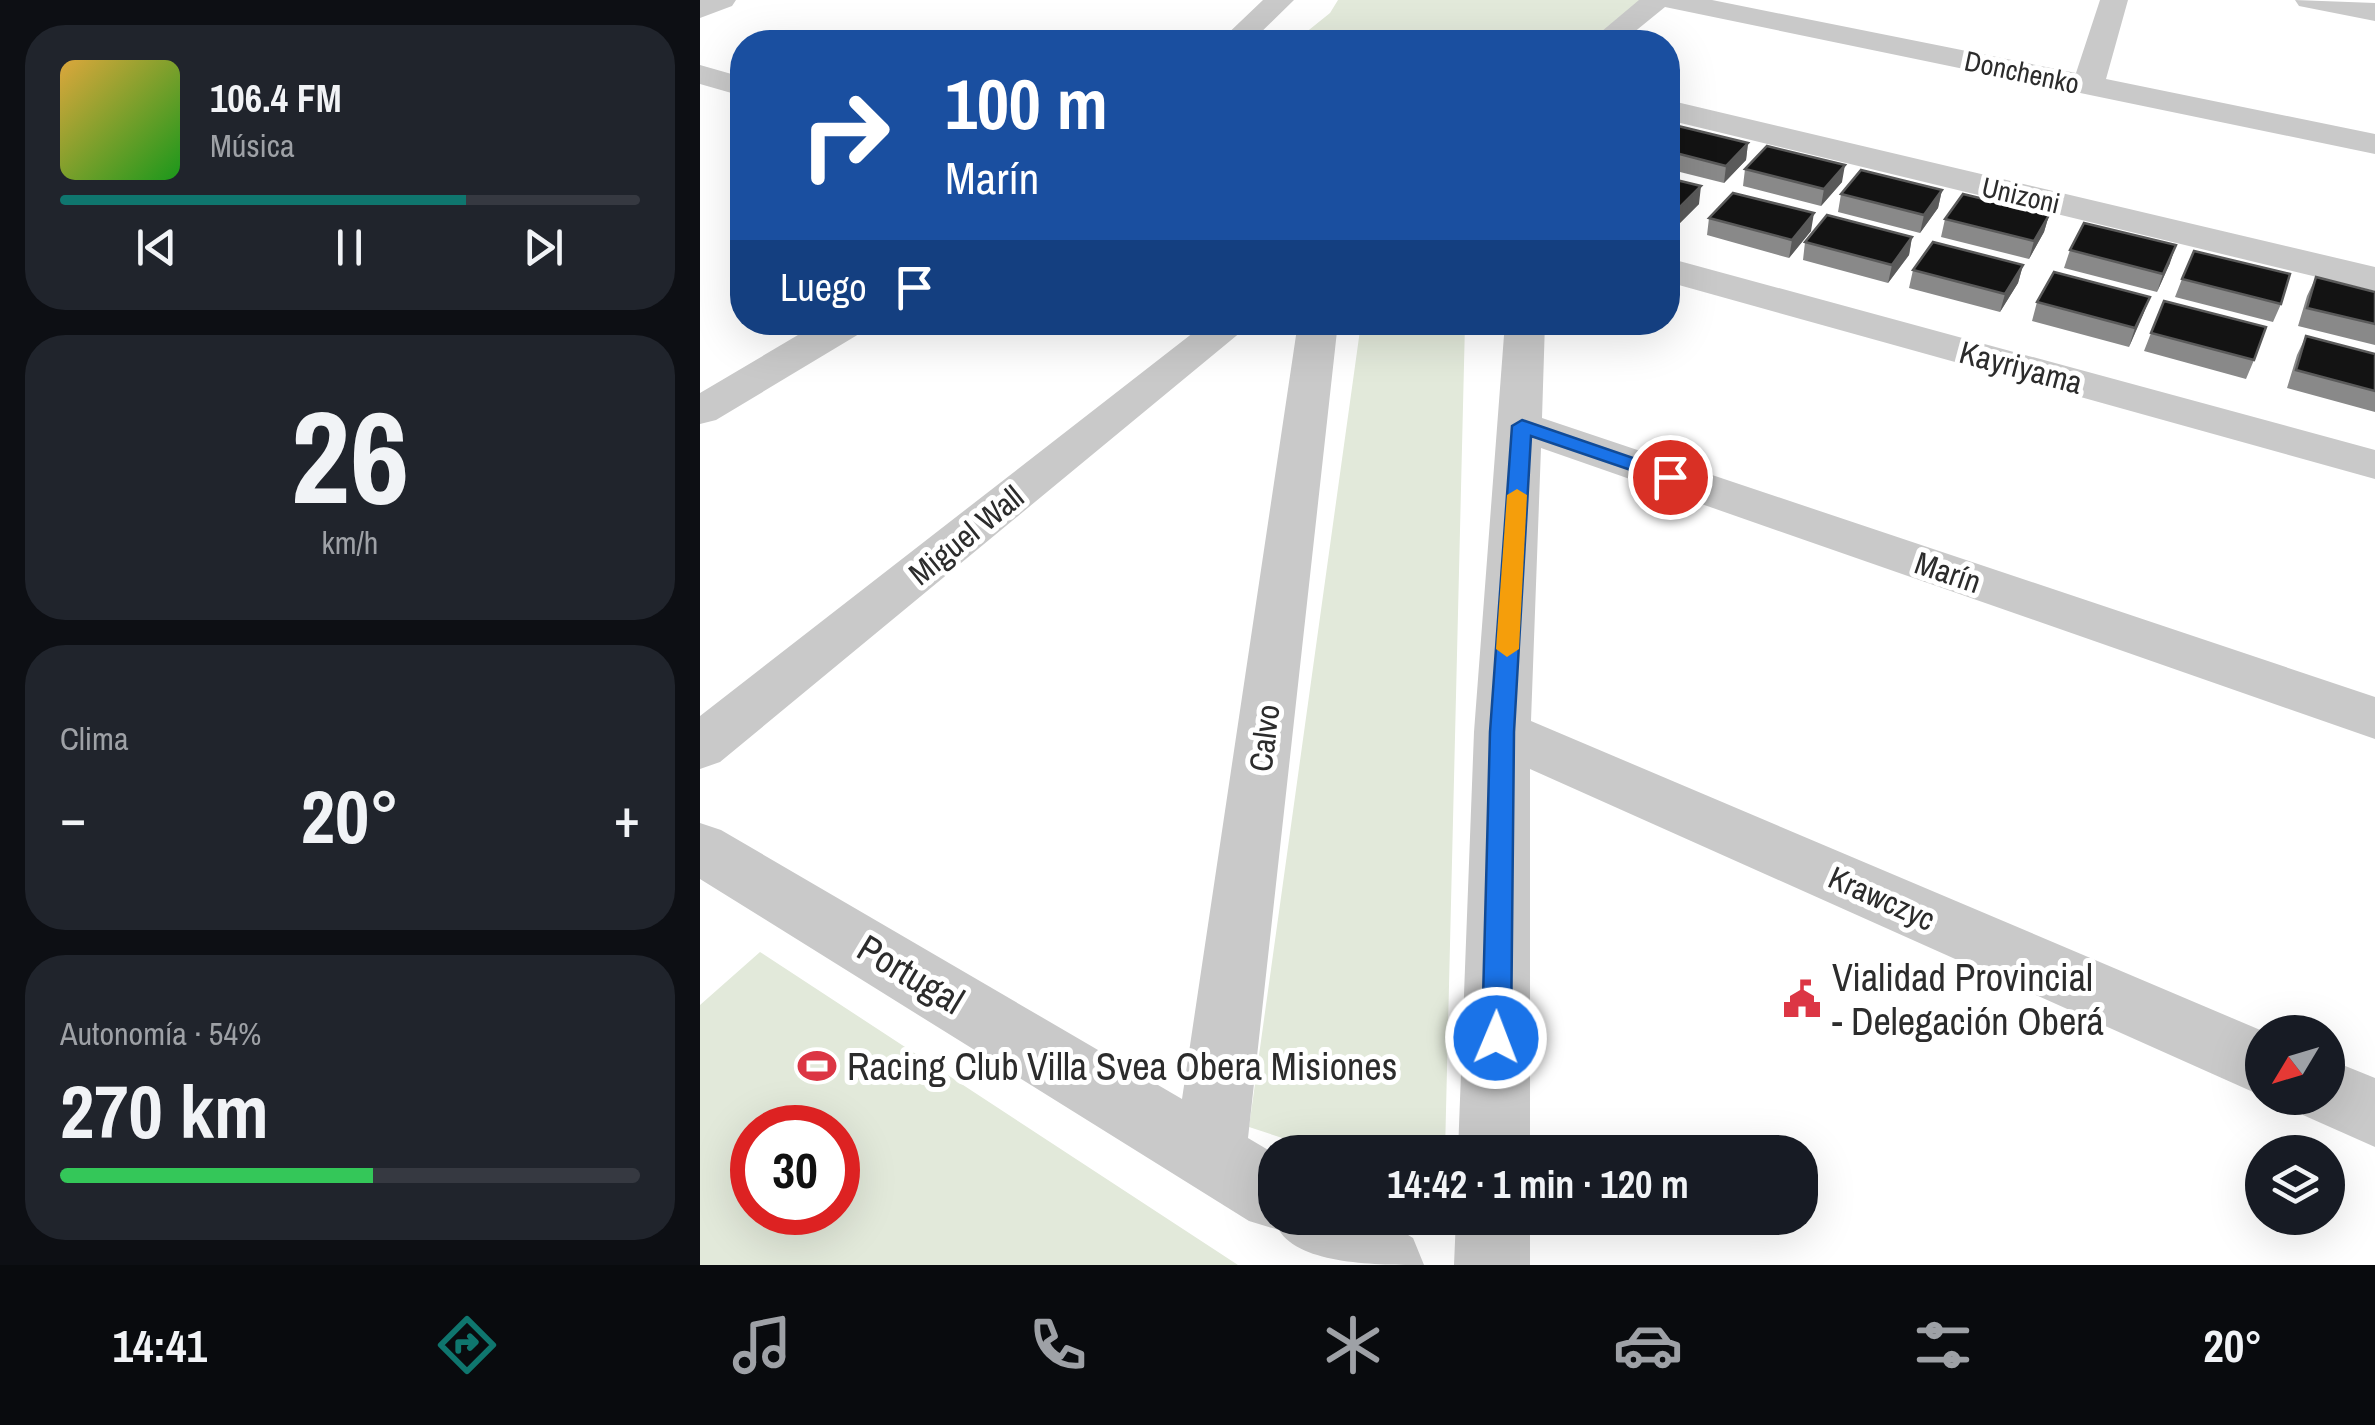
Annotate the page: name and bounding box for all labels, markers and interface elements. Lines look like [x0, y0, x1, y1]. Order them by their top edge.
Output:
street label: Donchenko [1961, 41, 2083, 103]
text: 100 m [945, 57, 1108, 151]
icon: right [780, 70, 910, 200]
text: 106.4 FM [210, 73, 342, 124]
text: Música [210, 124, 295, 167]
text: Marín [945, 147, 1039, 208]
street label: Unizoni [1978, 168, 2064, 222]
icon: previous [129, 220, 184, 275]
icon: pause [322, 220, 377, 275]
icon: next [516, 220, 571, 275]
icon: arrive [887, 260, 942, 315]
text: Luego [780, 262, 867, 313]
street label: Kayriyama [1955, 330, 2088, 404]
text: 26 [291, 368, 409, 544]
pin [1628, 435, 1713, 520]
icon: arrive [1643, 450, 1698, 505]
street label: Miguel Wall [900, 475, 1032, 595]
text: km/h [322, 521, 378, 564]
street label: Marín [1909, 541, 1987, 603]
street label: Calvo [1239, 702, 1289, 774]
text: Clima [60, 717, 129, 760]
text: 20° [301, 765, 399, 866]
text: − [60, 780, 86, 854]
text: + [614, 780, 640, 854]
street label: Krawczyc [1822, 856, 1942, 940]
street label: Portugal [848, 922, 974, 1026]
place label: Vialidad Provincial - Delegación Oberá [1832, 952, 2104, 1047]
public building icon: Vialidad Provincial - Delegación Oberá [1781, 978, 1823, 1020]
position arrow [1444, 986, 1548, 1090]
text: Autonomía · 54% [60, 1012, 261, 1055]
north arrow [2245, 1015, 2345, 1115]
map controls [2245, 1015, 2345, 1235]
place label: Racing Club Villa Svea Obera Misiones [847, 1041, 1397, 1092]
sports icon: Racing Club Villa Svea Obera Misiones [796, 1045, 838, 1087]
text: 270 km [60, 1060, 269, 1161]
speed limit sign: 30 [730, 1105, 860, 1235]
button: layers [2245, 1135, 2345, 1235]
text: 14:42 · 1 min · 120 m [1387, 1159, 1689, 1210]
icon: directions [432, 1310, 502, 1380]
icon: music [727, 1310, 797, 1380]
icon: phone [1023, 1310, 1093, 1380]
icon: climate [1318, 1310, 1388, 1380]
icon: car [1613, 1310, 1683, 1380]
icon: filters [1908, 1310, 1978, 1380]
text: 14:41 [113, 1315, 207, 1376]
text: 20° [2203, 1315, 2262, 1376]

